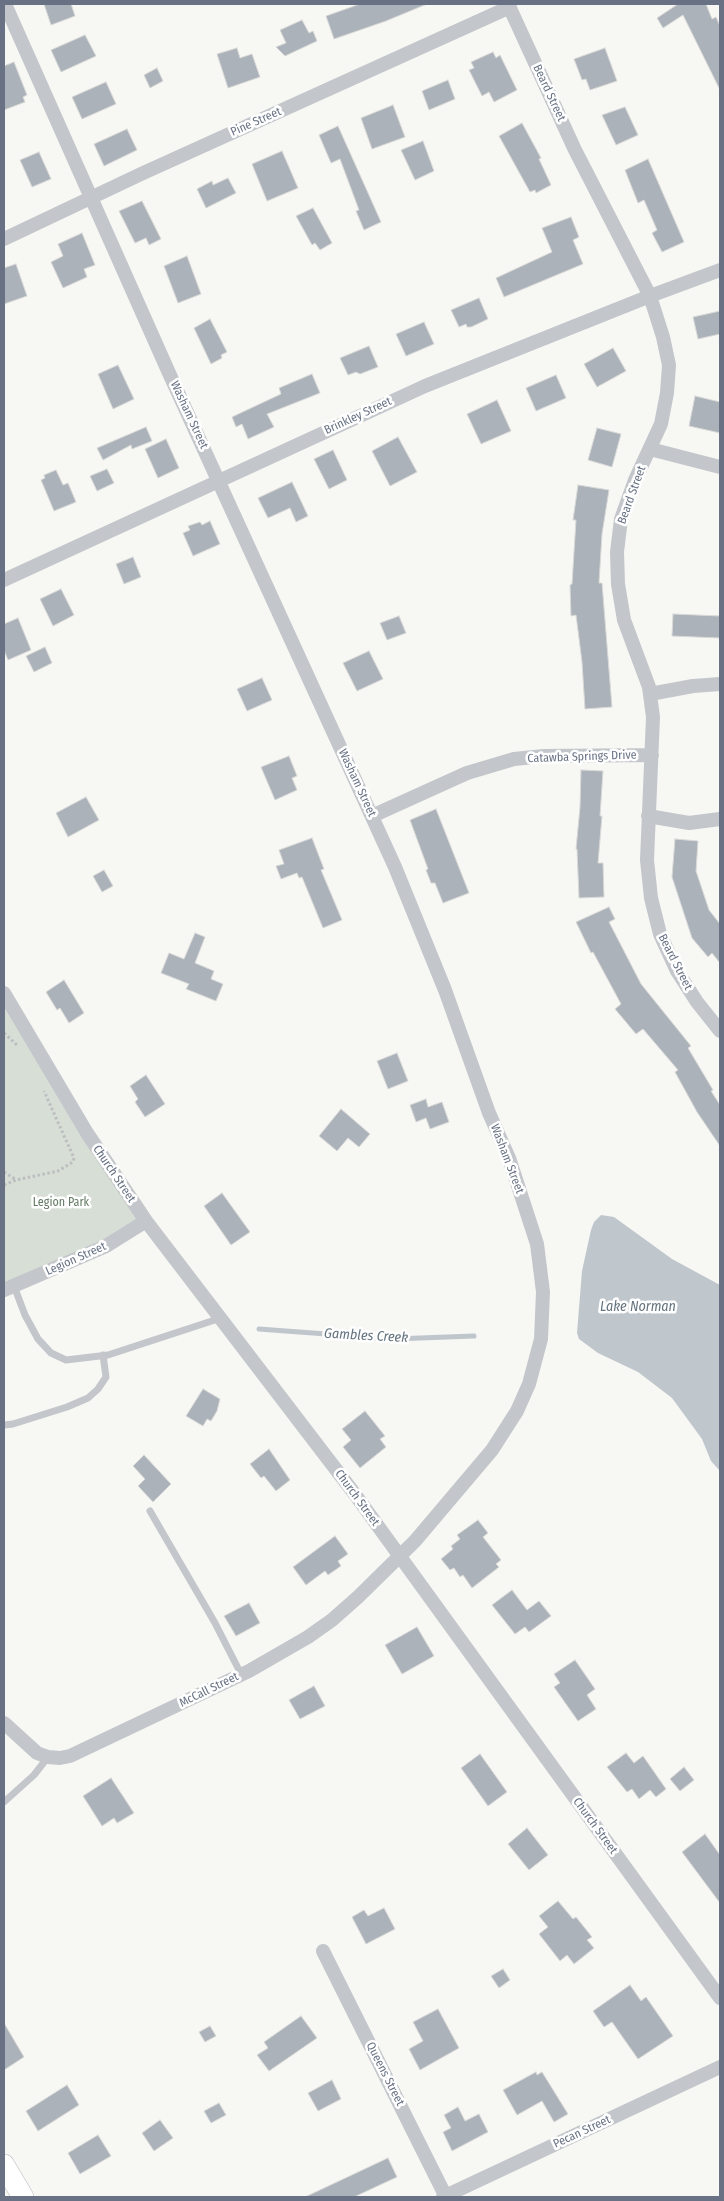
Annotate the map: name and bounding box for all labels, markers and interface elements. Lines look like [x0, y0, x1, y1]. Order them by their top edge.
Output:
street label: Beard Street [530, 62, 568, 124]
street label: Pine Street [228, 104, 284, 140]
street label: Washam Street [167, 379, 211, 451]
street label: Brinkley Street [322, 394, 394, 438]
street label: Beard Street [615, 464, 649, 526]
street label: Washam Street [335, 747, 379, 819]
street label: Catawba Springs Drive [527, 748, 637, 766]
street label: Beard Street [655, 932, 695, 992]
street label: Washam Street [487, 1122, 527, 1196]
street label: Church Street [90, 1143, 138, 1205]
park label: Legion Park [33, 1196, 89, 1210]
street label: Legion Street [44, 1239, 108, 1279]
water label: Lake Norman [600, 1299, 676, 1315]
water label: Gambles Creek [324, 1325, 408, 1347]
street label: Church Street [332, 1467, 382, 1529]
street label: McCall Street [177, 1669, 241, 1711]
street label: Church Street [570, 1795, 620, 1857]
street label: Queens Street [363, 2040, 407, 2108]
street label: Pecan Street [551, 2113, 613, 2151]

